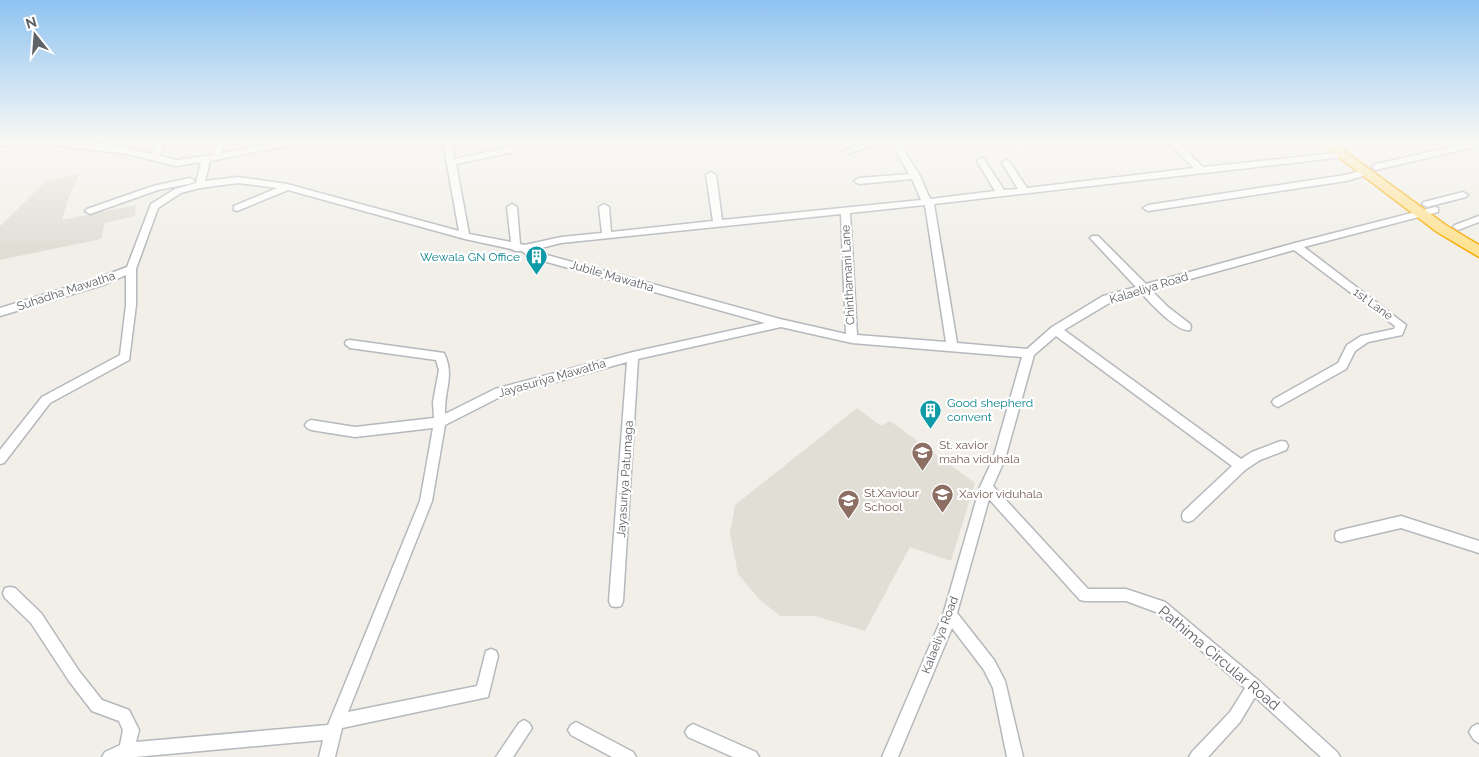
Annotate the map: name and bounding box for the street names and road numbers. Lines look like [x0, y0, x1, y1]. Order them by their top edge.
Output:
street label: Chinthamani Lane [838, 225, 858, 325]
street label: Jubile Mawatha [568, 257, 656, 295]
street label: Suhadha Mawatha [15, 269, 117, 313]
street label: Kalaeliya Road [1108, 269, 1190, 307]
street label: 1st Lane [1350, 285, 1396, 323]
street label: Jayasuriya Mawatha [497, 356, 607, 400]
street label: Jayasuriya Patumaga [614, 420, 636, 538]
street label: Kalaeliya Road [919, 594, 961, 676]
street label: Pathima Circular Road [1155, 602, 1283, 714]

